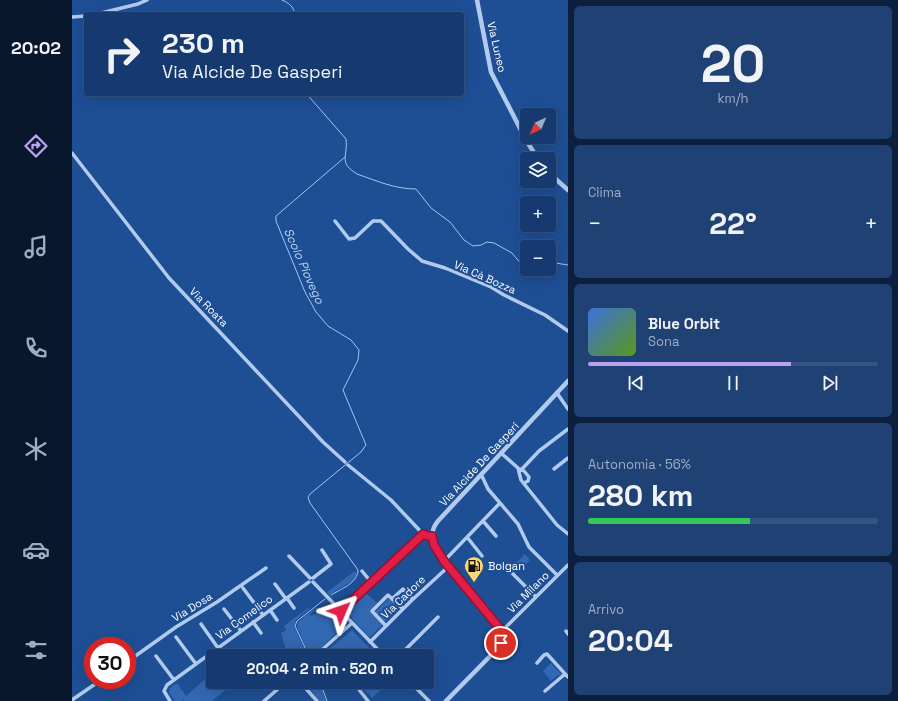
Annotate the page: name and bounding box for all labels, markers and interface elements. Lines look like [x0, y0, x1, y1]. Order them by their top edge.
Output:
street label: Via Luneo [484, 20, 510, 74]
text: 230 m [162, 25, 245, 61]
icon: right [96, 28, 148, 80]
text: 20 [701, 31, 765, 97]
text: 20:02 [11, 36, 61, 59]
text: Via Alcide De Gasperi [162, 60, 342, 83]
text: km/h [718, 90, 748, 107]
north arrow [520, 108, 556, 144]
map controls [520, 108, 556, 276]
icon: directions [22, 132, 50, 160]
button: layers [520, 152, 556, 188]
text: Clima [588, 184, 621, 201]
button: + [520, 196, 556, 232]
text: 22° [709, 204, 757, 243]
text: − [588, 209, 602, 237]
text: + [864, 209, 878, 237]
water label: Scolo Piovego [280, 226, 328, 307]
icon: music [22, 233, 50, 261]
button: − [520, 240, 556, 276]
street label: Via Cà Bozza [452, 257, 519, 297]
street label: Via Roata [187, 284, 232, 330]
text: Blue Orbit [648, 314, 720, 333]
text: Sona [648, 333, 679, 350]
icon: phone [22, 334, 50, 362]
icon: previous [625, 372, 647, 394]
icon: pause [722, 372, 744, 394]
icon: next [819, 372, 841, 394]
street label: Via Alcide De Gasperi [436, 419, 522, 509]
icon: climate [22, 435, 50, 463]
text: Autonomia · 56% [588, 456, 691, 473]
text: 280 km [588, 476, 693, 515]
icon: car [22, 536, 50, 564]
fuel station icon: Bolgan [463, 555, 485, 583]
place label: Bolgan [488, 559, 525, 573]
street label: Via Milano [504, 568, 552, 616]
street label: Via Cadore [378, 572, 428, 622]
street label: Via Dosa [169, 589, 215, 625]
position arrow [320, 590, 362, 632]
street label: Via Comelico [213, 591, 275, 642]
text: Arrivo [588, 601, 624, 618]
text: 20:04 [588, 621, 673, 660]
pin [484, 626, 518, 660]
icon: arrive [490, 632, 512, 654]
icon: filters [22, 636, 50, 664]
speed limit sign: 30 [84, 637, 136, 689]
text: 20:04 · 2 min · 520 m [246, 659, 394, 678]

